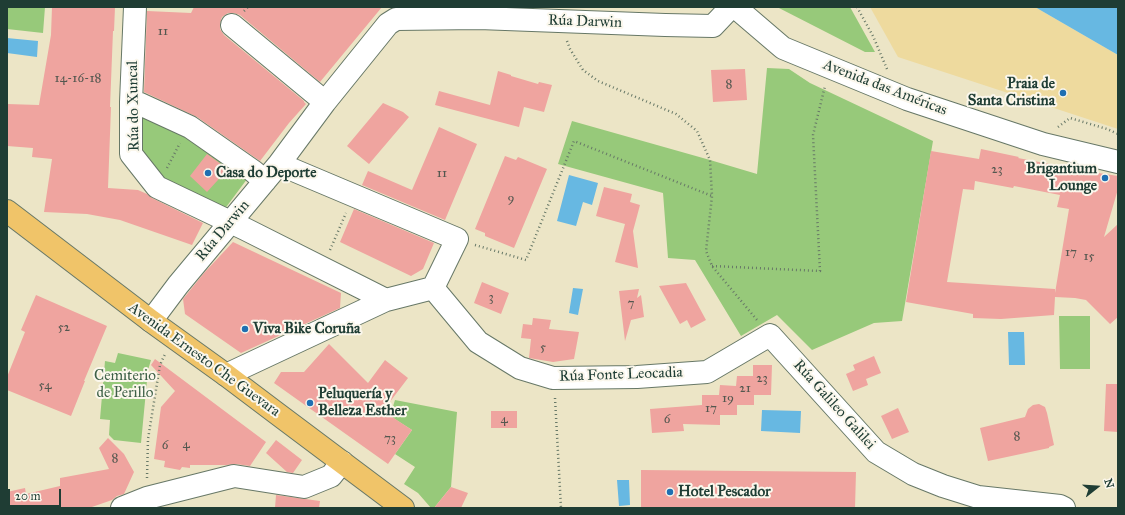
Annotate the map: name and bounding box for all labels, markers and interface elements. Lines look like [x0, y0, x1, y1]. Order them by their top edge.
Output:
street label: Rúa Darwin [548, 12, 622, 32]
house number: 11 [158, 24, 168, 40]
street label: Avenida das Américas [820, 56, 950, 120]
street label: Rúa do Xuncal [124, 61, 144, 151]
house number: 14-16-18 [55, 71, 101, 87]
place label: Praia de Santa Cristina [968, 75, 1055, 110]
house number: 8 [726, 77, 732, 93]
marker: Praia de Santa Cristina [1058, 88, 1068, 98]
place label: Brigantium Lounge [1026, 160, 1097, 195]
house number: 23 [991, 162, 1003, 178]
place label: Casa do Deporte [216, 164, 316, 182]
house number: 11 [437, 166, 447, 182]
marker: Casa do Deporte [203, 168, 213, 178]
marker: Brigantium Lounge [1100, 173, 1110, 183]
house number: 9 [508, 191, 514, 207]
street label: Rúa Darwin [192, 197, 254, 265]
house number: 17 [1065, 245, 1077, 261]
house number: 15 [1083, 249, 1095, 265]
house number: 3 [488, 290, 494, 306]
house number: 7 [628, 296, 634, 312]
street label: Avenida Ernesto Che Guevara [125, 299, 283, 421]
house number: 52 [58, 320, 70, 336]
place label: Viva Bike Coruña [253, 320, 360, 338]
marker: Viva Bike Coruña [240, 324, 250, 334]
house number: 5 [540, 340, 546, 356]
street label: Rúa Galileo Galilei [789, 356, 879, 454]
street label: Rúa Fonte Leocadia [559, 364, 683, 386]
park label: Cemiterio de Perillo [94, 367, 156, 402]
house number: 23 [756, 371, 768, 387]
house number: 54 [39, 378, 51, 394]
house number: 21 [739, 381, 751, 397]
place label: Peluquería y Belleza Esther [318, 385, 407, 420]
house number: 19 [722, 391, 734, 407]
marker: Peluquería y Belleza Esther [305, 398, 315, 408]
house number: 17 [705, 401, 717, 417]
house number: 4 [500, 412, 508, 428]
house number: 6 [664, 412, 670, 428]
house number: 8 [1014, 429, 1020, 445]
house number: 73 [384, 431, 396, 447]
house number: 4 [182, 437, 190, 453]
house number: 6 [162, 438, 168, 454]
house number: 8 [112, 451, 118, 467]
north arrow [1077, 467, 1117, 507]
text: N [1101, 477, 1117, 490]
scale bar [10, 481, 63, 507]
place label: Hotel Pescador [678, 483, 771, 501]
marker: Hotel Pescador [665, 487, 675, 497]
text: 20 m [15, 489, 41, 503]

